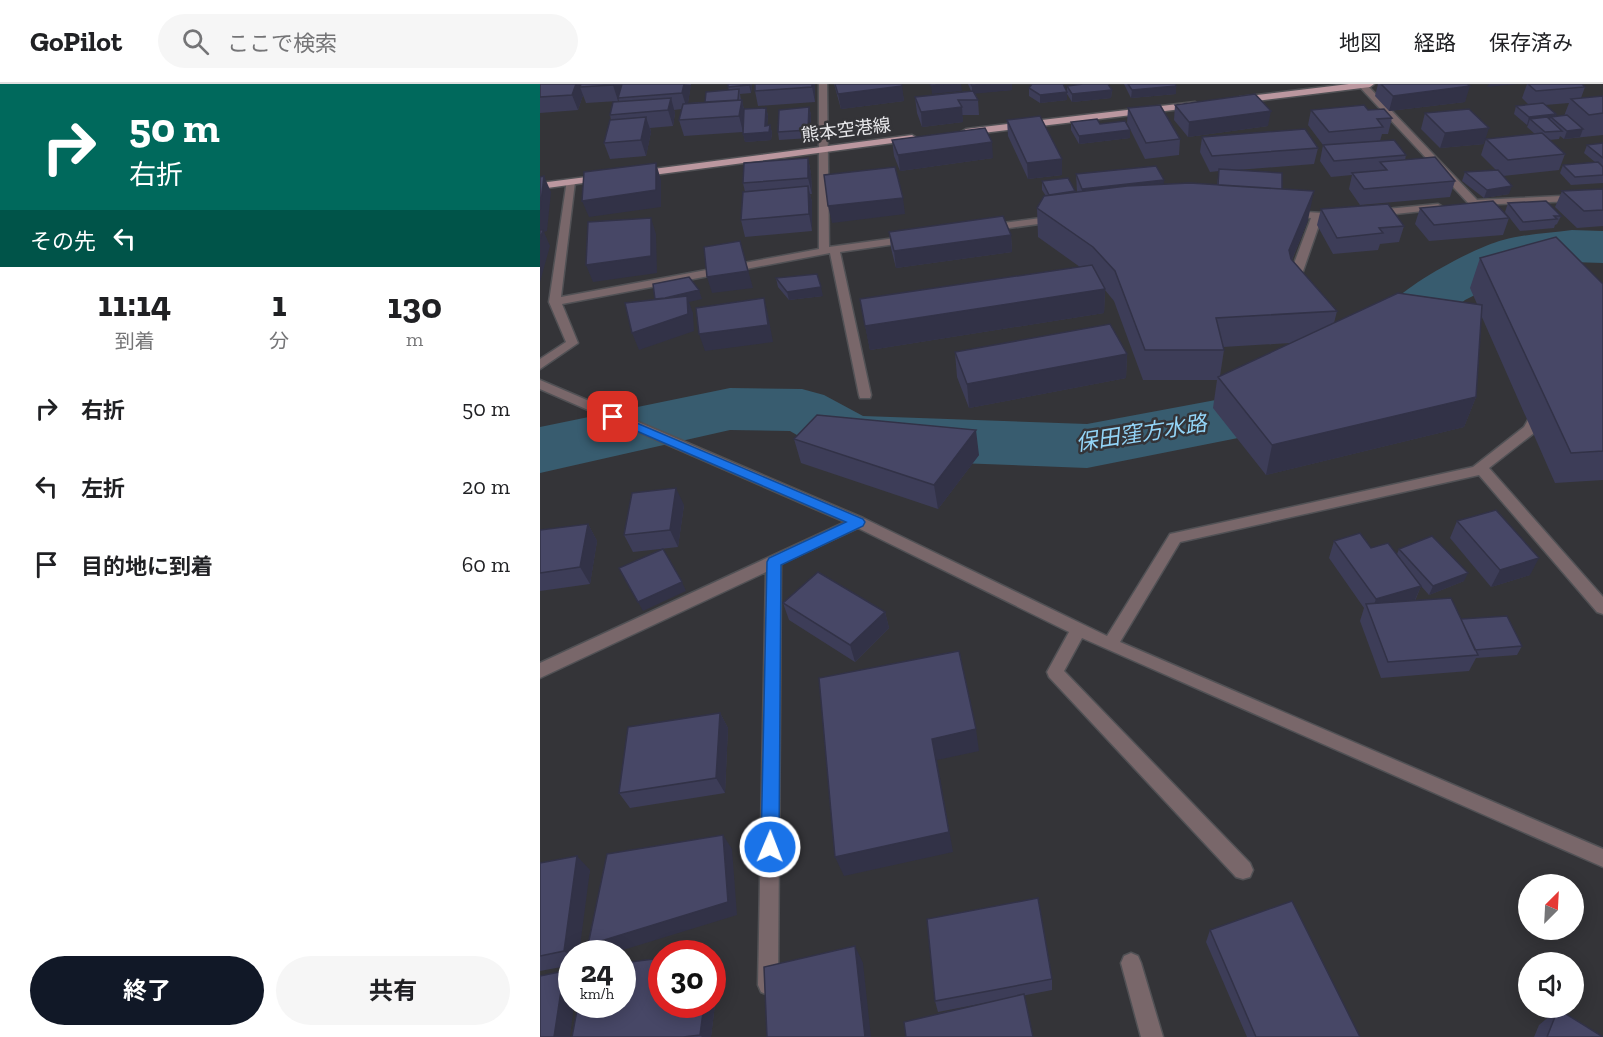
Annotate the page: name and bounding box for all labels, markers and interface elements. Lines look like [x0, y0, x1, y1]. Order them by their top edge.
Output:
search box [158, 14, 578, 68]
text: GoPilot [30, 25, 122, 58]
icon: search [179, 25, 212, 58]
text: ここで検索 [227, 30, 337, 57]
text: 地図 [1339, 30, 1381, 55]
text: 経路 [1414, 30, 1456, 55]
text: 保存済み [1489, 30, 1573, 55]
text: 50 m [129, 102, 220, 153]
icon: right [30, 108, 108, 186]
street label: 熊本空港線 [800, 114, 892, 146]
text: 右折 [129, 159, 183, 191]
icon: left [108, 222, 141, 255]
text: その先 [30, 228, 96, 255]
text: 11:14 [98, 282, 171, 325]
text: 1 [272, 282, 287, 325]
text: 130 [387, 284, 442, 327]
text: m [406, 327, 423, 351]
text: 到着 [115, 329, 155, 353]
text: 分 [269, 329, 289, 353]
pin [587, 391, 638, 442]
icon: right [30, 392, 63, 425]
text: 50 m [462, 395, 510, 422]
text: 右折 [81, 397, 125, 424]
icon: arrive [596, 400, 629, 433]
water label: 保田窪方水路 [1074, 409, 1210, 457]
icon: left [30, 470, 63, 503]
text: 20 m [462, 473, 510, 500]
text: 左折 [81, 475, 125, 502]
icon: arrive [30, 548, 63, 581]
text: 60 m [462, 551, 510, 578]
text: 目的地に到着 [81, 553, 213, 580]
position arrow [738, 815, 802, 879]
north arrow [1518, 874, 1584, 940]
map controls [1518, 874, 1584, 1018]
speed limit sign: 30 [648, 940, 726, 1018]
button: sound [1518, 952, 1584, 1018]
text: 24 [580, 954, 614, 990]
button: 終了 [30, 956, 264, 1025]
button: 共有 [276, 956, 510, 1025]
text: km/h [580, 985, 614, 1003]

